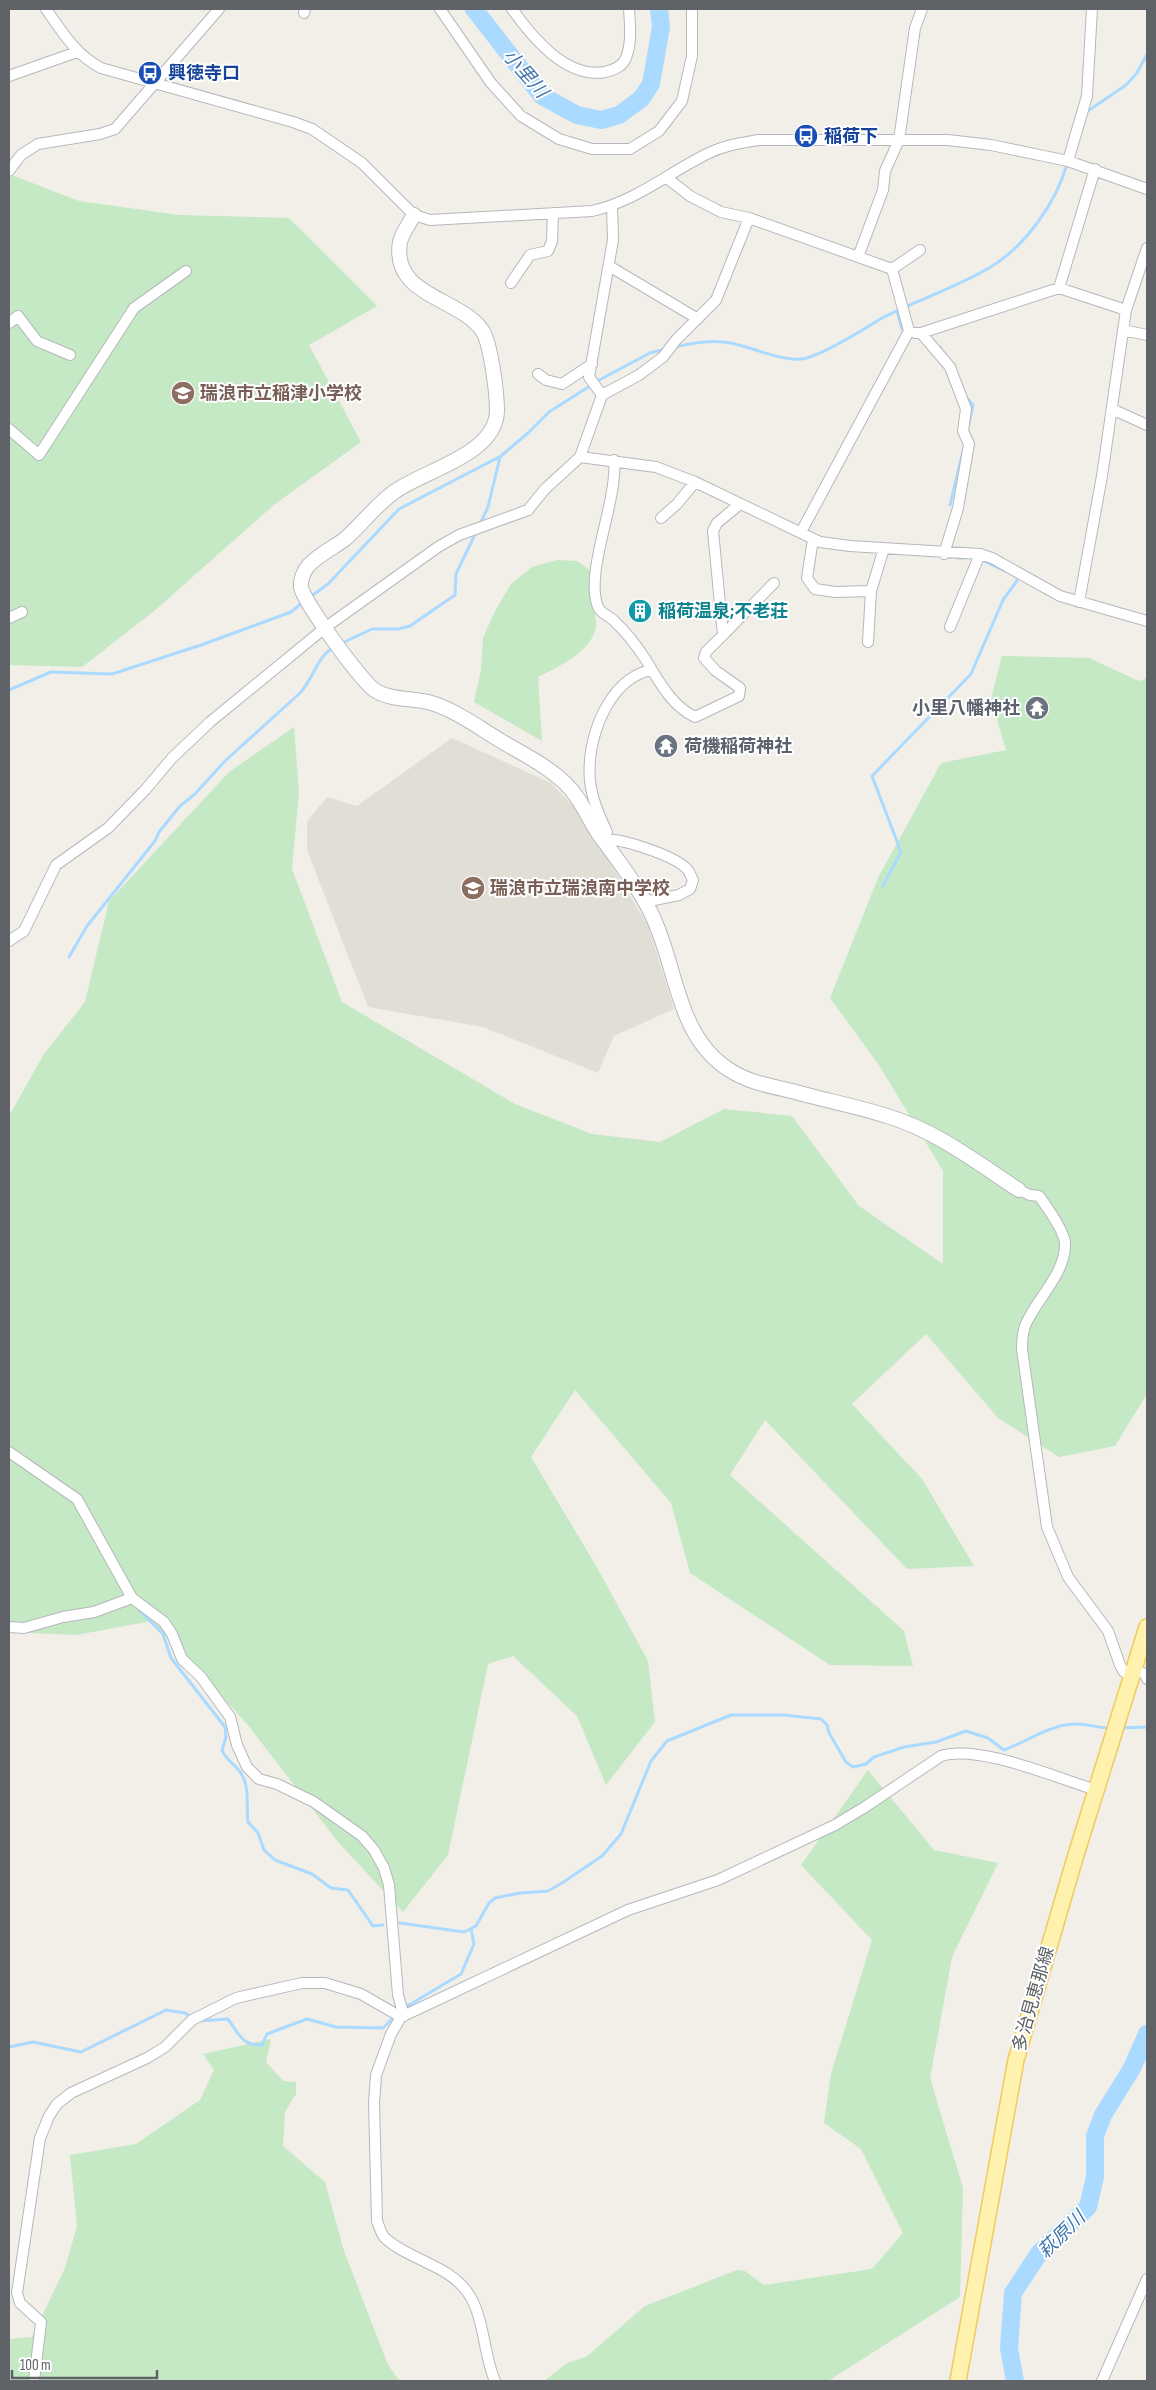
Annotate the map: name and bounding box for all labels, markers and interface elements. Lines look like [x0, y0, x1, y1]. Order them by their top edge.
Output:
water label: 小里川 [497, 45, 554, 105]
bus stop icon: 興徳寺口 [137, 60, 163, 86]
place label: 興徳寺口 [168, 63, 240, 84]
bus stop icon: 稲荷下 [793, 123, 819, 149]
place label: 稲荷下 [824, 126, 878, 147]
school or university icon: 瑞浪市立稲津小学校 [170, 380, 196, 406]
place label: 瑞浪市立稲津小学校 [200, 383, 362, 404]
building icon: 稲荷温泉;不老荘 [627, 598, 653, 624]
place label: 稲荷温泉;不老荘 [658, 601, 788, 622]
temple icon: 小里八幡神社 [1024, 695, 1050, 721]
place label: 小里八幡神社 [912, 698, 1020, 719]
temple icon: 荷機稲荷神社 [653, 733, 679, 759]
place label: 荷機稲荷神社 [684, 736, 792, 757]
school or university icon: 瑞浪市立瑞浪南中学校 [460, 875, 486, 901]
place label: 瑞浪市立瑞浪南中学校 [490, 878, 670, 899]
street label: 多治見恵那線 [1009, 1944, 1058, 2054]
water label: 萩原川 [1034, 2205, 1092, 2263]
scale bar [12, 2348, 158, 2380]
text: 100 m [20, 2356, 51, 2375]

